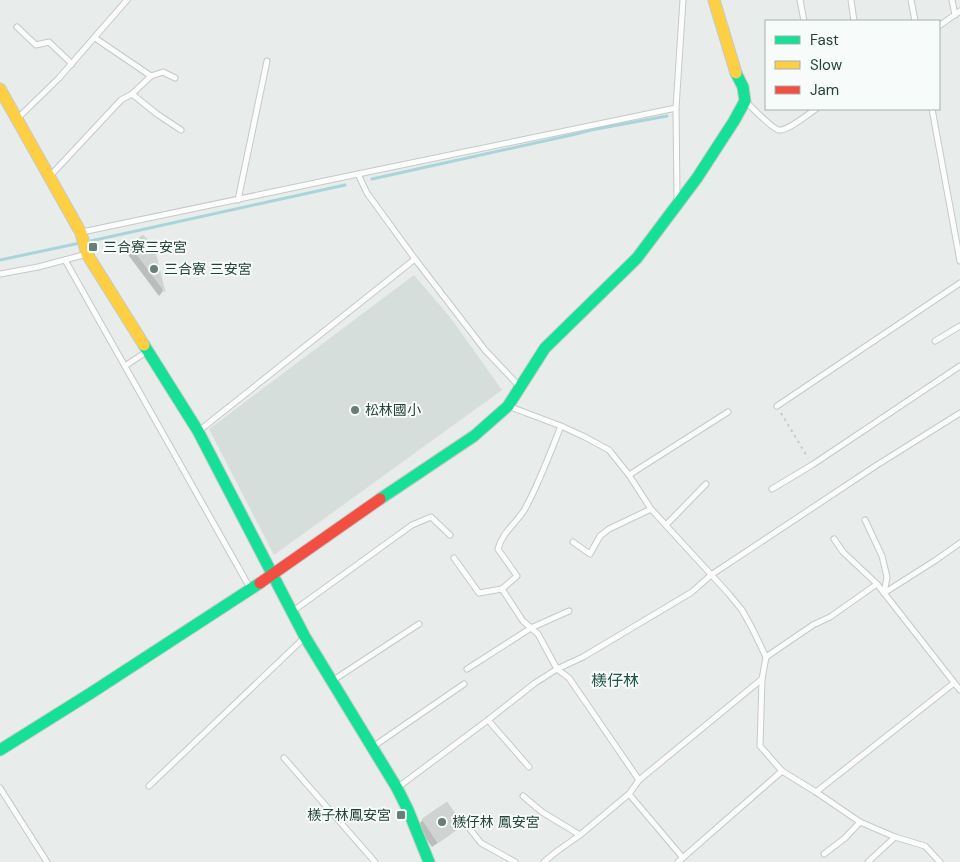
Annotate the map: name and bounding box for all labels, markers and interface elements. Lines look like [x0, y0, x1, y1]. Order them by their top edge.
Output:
legend [765, 20, 940, 110]
text: Fast [810, 30, 839, 50]
text: Slow [810, 55, 843, 75]
text: Jam [810, 80, 839, 100]
place label: 三合寮三安宮 [103, 238, 187, 256]
marker: 三合寮三安宮 [87, 241, 99, 253]
place label: 三合寮 三安宮 [164, 260, 252, 278]
marker: 三合寮 三安宮 [148, 263, 160, 275]
place label: 松林國小 [365, 401, 421, 419]
marker: 松林國小 [349, 404, 361, 416]
district label: 檨仔林 [591, 670, 639, 691]
place label: 檨子林鳳安宮 [307, 806, 391, 824]
marker: 檨子林鳳安宮 [395, 809, 407, 821]
place label: 檨仔林 鳳安宮 [452, 813, 540, 831]
marker: 檨仔林 鳳安宮 [436, 816, 448, 828]

